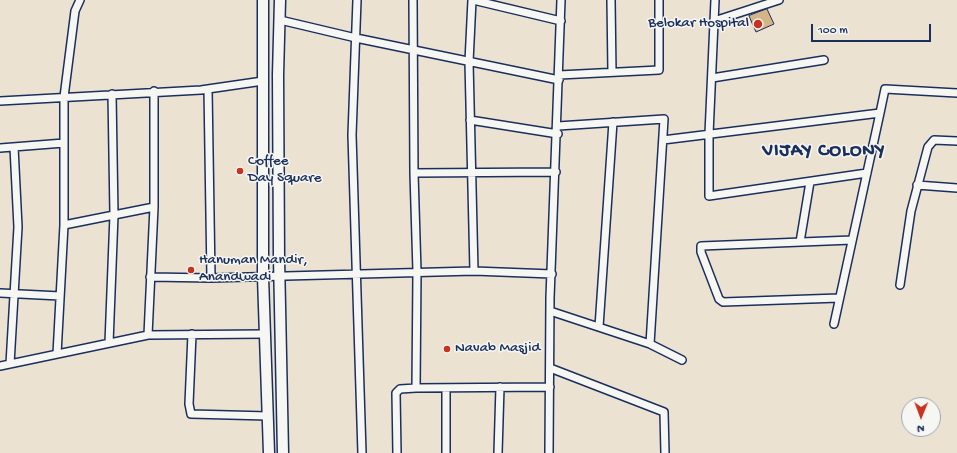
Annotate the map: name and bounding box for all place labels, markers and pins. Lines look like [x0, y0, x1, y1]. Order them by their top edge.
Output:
place label: Belokar Hospital [648, 15, 749, 33]
marker: Belokar Hospital [752, 18, 764, 30]
place label: Coffee Day Square [248, 153, 321, 188]
marker: Coffee Day Square [235, 166, 245, 176]
place label: Hanuman Mandir, Anandwadi [199, 252, 308, 287]
marker: Hanuman Mandir, Anandwadi [186, 265, 196, 275]
place label: Navab Masjid [455, 340, 540, 358]
marker: Navab Masjid [442, 344, 452, 354]

